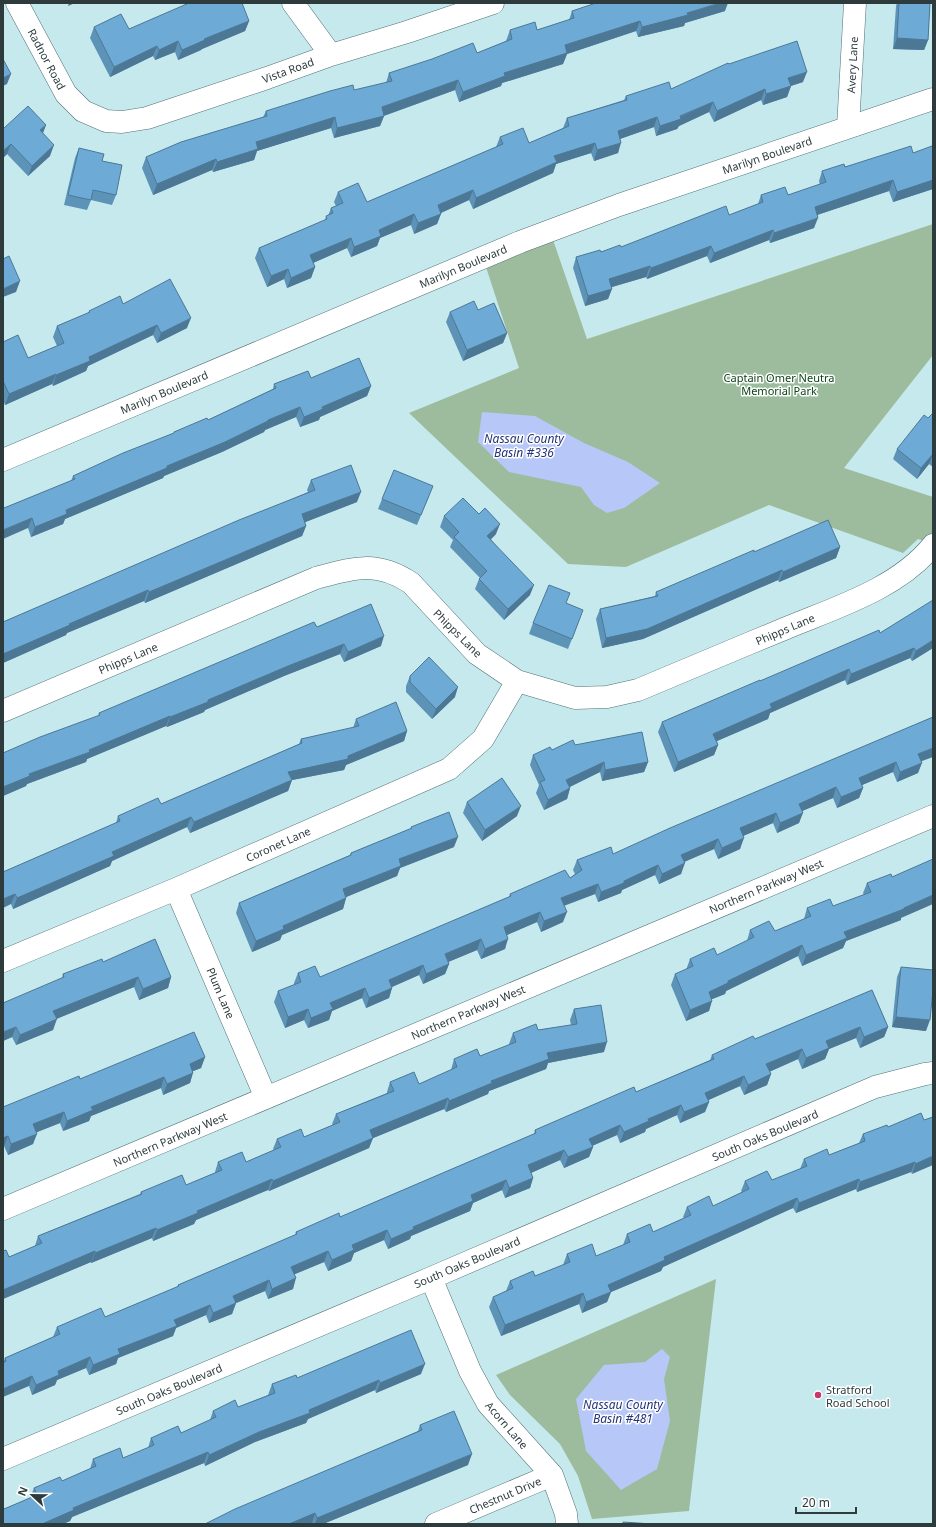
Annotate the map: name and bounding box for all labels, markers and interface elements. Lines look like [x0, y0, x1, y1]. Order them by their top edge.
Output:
street label: Radnor Road [25, 26, 69, 92]
street label: Avery Lane [843, 36, 861, 94]
street label: Vista Road [260, 54, 316, 86]
street label: Marilyn Boulevard [720, 133, 814, 177]
street label: Marilyn Boulevard [417, 241, 509, 291]
street label: Marilyn Boulevard [118, 367, 210, 417]
park label: Captain Omer Neutra Memorial Park [724, 370, 834, 398]
water label: Nassau County Basin #336 [484, 430, 565, 461]
street label: Phipps Lane [430, 605, 486, 661]
street label: Phipps Lane [753, 610, 817, 648]
street label: Phipps Lane [96, 639, 160, 677]
street label: Coronet Lane [243, 823, 313, 865]
street label: Northern Parkway West [707, 855, 825, 917]
street label: Plum Lane [203, 965, 239, 1021]
street label: Northern Parkway West [409, 981, 527, 1043]
street label: South Oaks Boulevard [710, 1106, 820, 1164]
street label: Northern Parkway West [111, 1108, 229, 1170]
street label: South Oaks Boulevard [412, 1233, 522, 1291]
street label: South Oaks Boulevard [114, 1360, 224, 1418]
place label: Stratford Road School [826, 1382, 890, 1410]
marker: Stratford Road School [813, 1390, 823, 1400]
water label: Nassau County Basin #481 [583, 1396, 664, 1427]
street label: Acorn Lane [482, 1398, 532, 1452]
street label: Chestnut Drive [467, 1473, 543, 1517]
north arrow [12, 1475, 52, 1515]
text: N [14, 1484, 31, 1498]
scale bar [796, 1489, 856, 1515]
text: 20 m [802, 1494, 830, 1511]

